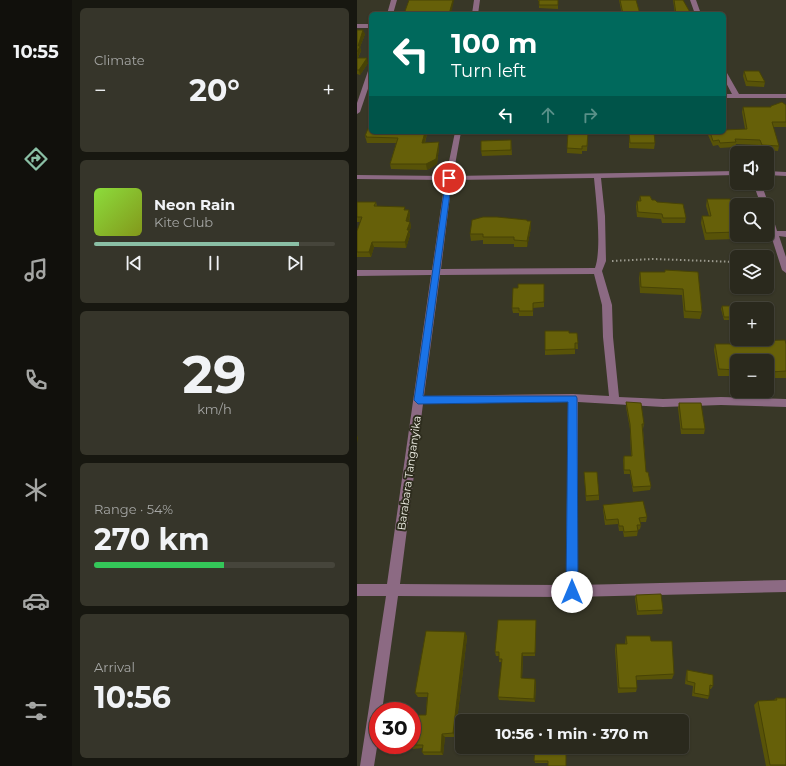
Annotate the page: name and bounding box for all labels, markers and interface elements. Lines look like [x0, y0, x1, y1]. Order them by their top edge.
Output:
text: 100 m [451, 26, 537, 60]
icon: left [385, 28, 437, 80]
text: 10:55 [13, 41, 59, 63]
text: Climate [94, 52, 145, 68]
text: Turn left [451, 60, 526, 82]
text: 20° [189, 72, 240, 109]
text: − [94, 77, 107, 104]
text: + [322, 77, 335, 104]
icon: left [495, 104, 517, 126]
icon: ahead [537, 104, 559, 126]
icon: right [579, 104, 601, 126]
icon: directions [22, 145, 50, 173]
map controls [730, 146, 774, 398]
button: sound [730, 146, 774, 190]
pin [432, 161, 466, 195]
icon: arrive [438, 167, 460, 189]
text: Neon Rain [154, 195, 235, 214]
button: search [730, 198, 774, 242]
text: Kite Club [154, 214, 213, 230]
button: layers [730, 250, 774, 294]
icon: previous [123, 252, 145, 274]
icon: pause [203, 252, 225, 274]
icon: next [284, 252, 306, 274]
icon: music [22, 256, 50, 284]
button: + [730, 302, 774, 346]
text: 29 [183, 343, 246, 406]
button: − [730, 354, 774, 398]
icon: phone [22, 366, 50, 394]
text: km/h [197, 401, 232, 417]
street label: Barabara Tanganyika [394, 415, 424, 531]
icon: climate [22, 476, 50, 504]
text: Range · 54% [94, 501, 173, 517]
text: 270 km [94, 521, 210, 558]
position arrow [551, 571, 593, 613]
icon: car [22, 587, 50, 615]
text: Arrival [94, 659, 135, 675]
text: 10:56 [94, 679, 171, 716]
icon: filters [22, 697, 50, 725]
speed limit sign: 30 [369, 702, 421, 754]
text: 10:56 · 1 min · 370 m [495, 724, 649, 743]

